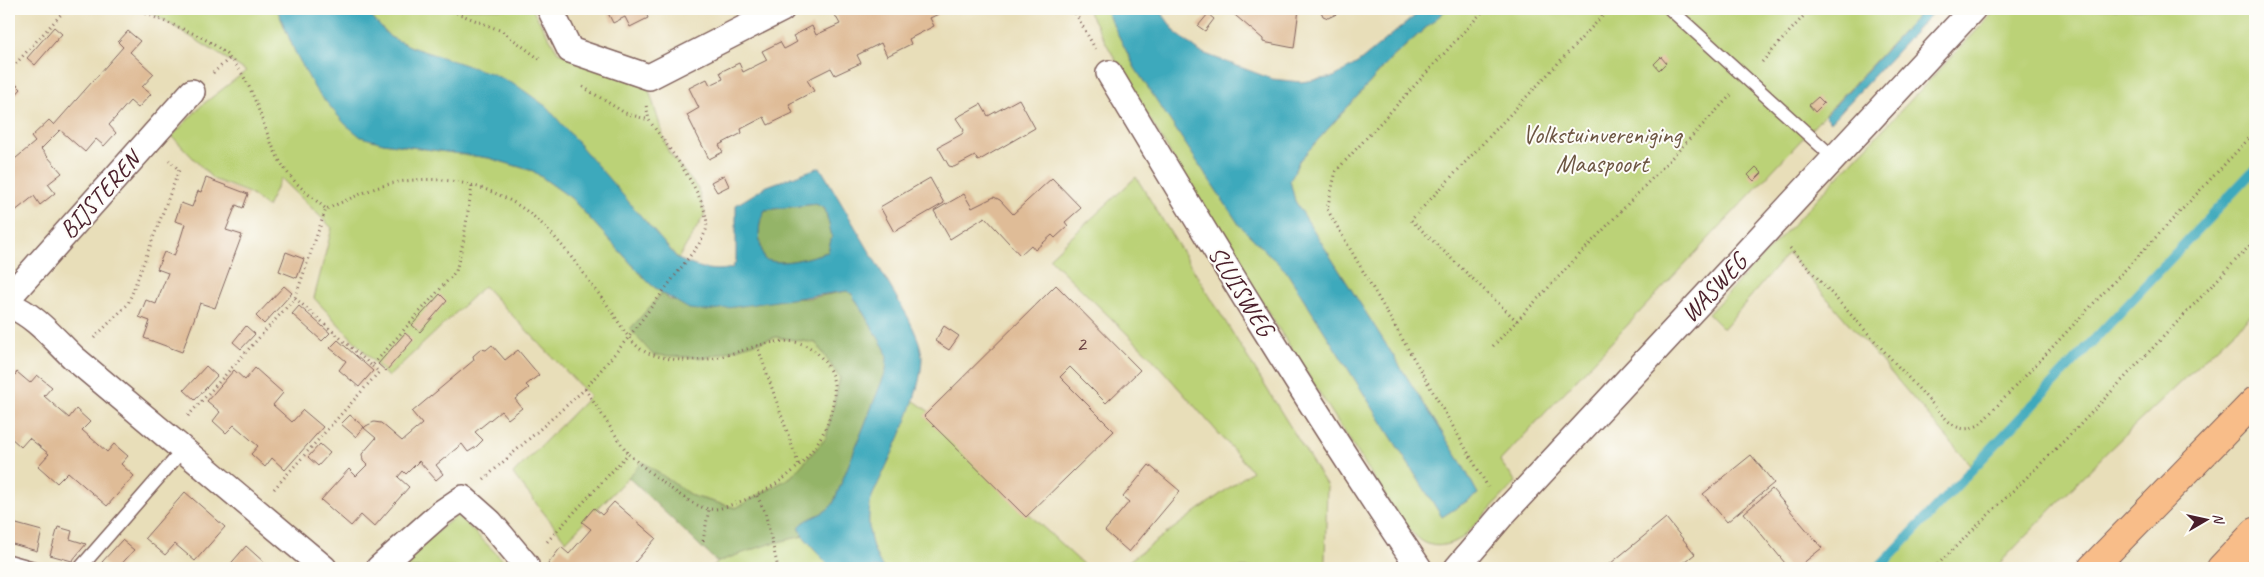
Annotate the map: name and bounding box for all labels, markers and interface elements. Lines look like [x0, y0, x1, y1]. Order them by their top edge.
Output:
park label: Volkstuinvereniging Maaspoort [1523, 119, 1684, 180]
street label: BIJSTEREN [52, 142, 150, 245]
street label: SLUISWEG [1201, 240, 1283, 344]
street label: WASWEG [1674, 245, 1756, 329]
house number: 2 [1076, 330, 1088, 358]
north arrow [2182, 494, 2232, 544]
text: N [2209, 512, 2228, 526]

